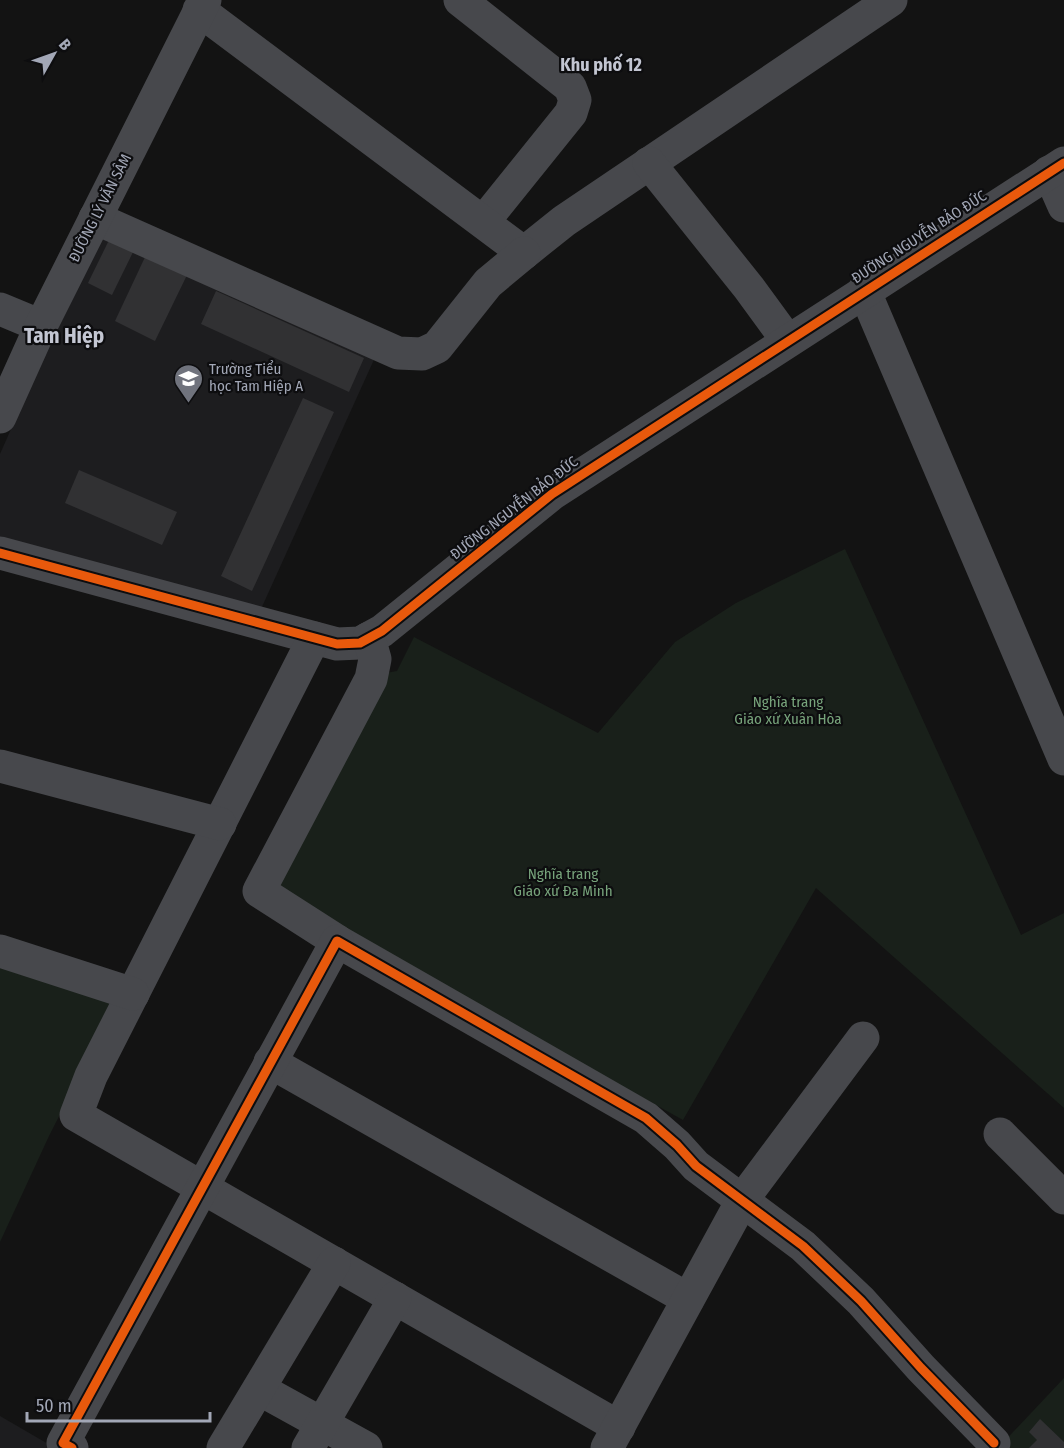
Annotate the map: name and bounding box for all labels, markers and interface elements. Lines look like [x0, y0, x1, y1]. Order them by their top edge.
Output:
north arrow [24, 24, 84, 84]
text: B [55, 35, 75, 54]
district label: Khu phố 12 [560, 53, 642, 76]
street label: ĐƯỜNG LÝ VĂN SÂM [65, 151, 135, 265]
street label: ĐƯỜNG NGUYỄN BẢO ĐỨC [848, 186, 990, 287]
district label: Tam Hiệp [24, 323, 104, 349]
place label: Trường Tiểu học Tam Hiệp A [209, 360, 303, 395]
school or university icon: Trường Tiểu học Tam Hiệp A [172, 362, 204, 404]
street label: ĐƯỜNG NGUYỄN BẢO ĐỨC [446, 451, 582, 563]
park label: Nghĩa trang Giáo xứ Xuân Hòa [734, 693, 842, 728]
park label: Nghĩa trang Giáo xứ Đa Minh [513, 865, 613, 900]
scale bar [27, 1385, 210, 1423]
text: 50 m [36, 1395, 72, 1417]

